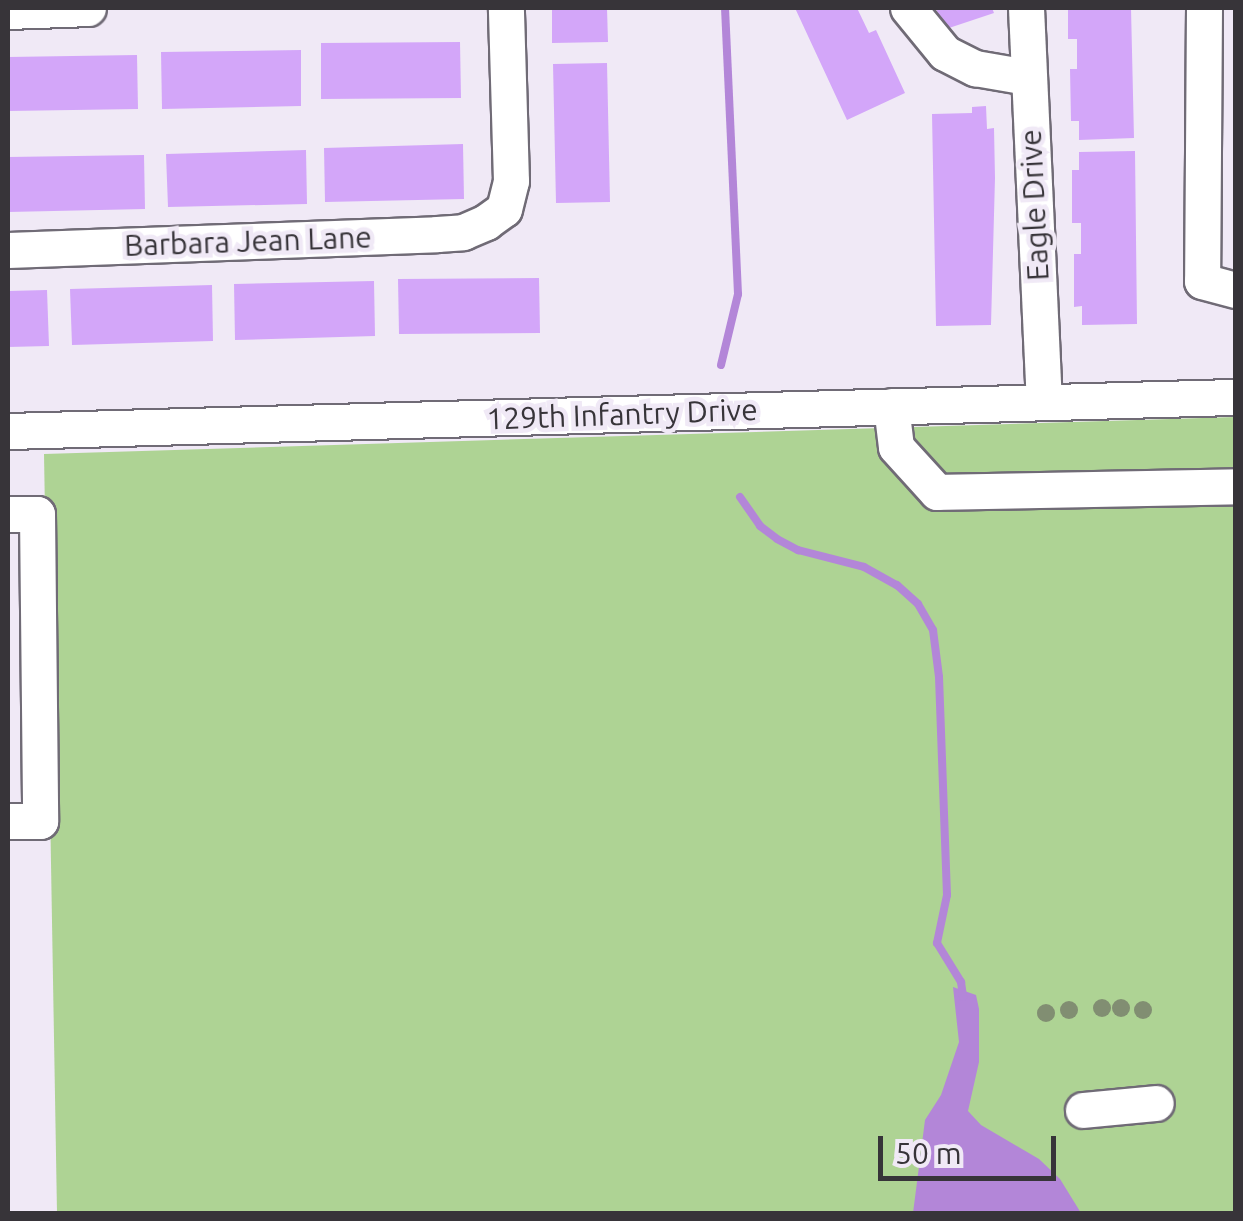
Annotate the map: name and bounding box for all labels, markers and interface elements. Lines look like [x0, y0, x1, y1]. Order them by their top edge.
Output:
street label: Eagle Drive [1012, 128, 1056, 282]
street label: Barbara Jean Lane [124, 219, 372, 263]
street label: 129th Infantry Drive [486, 391, 758, 437]
scale bar [883, 1116, 1060, 1178]
text: 50 m [895, 1136, 962, 1170]

